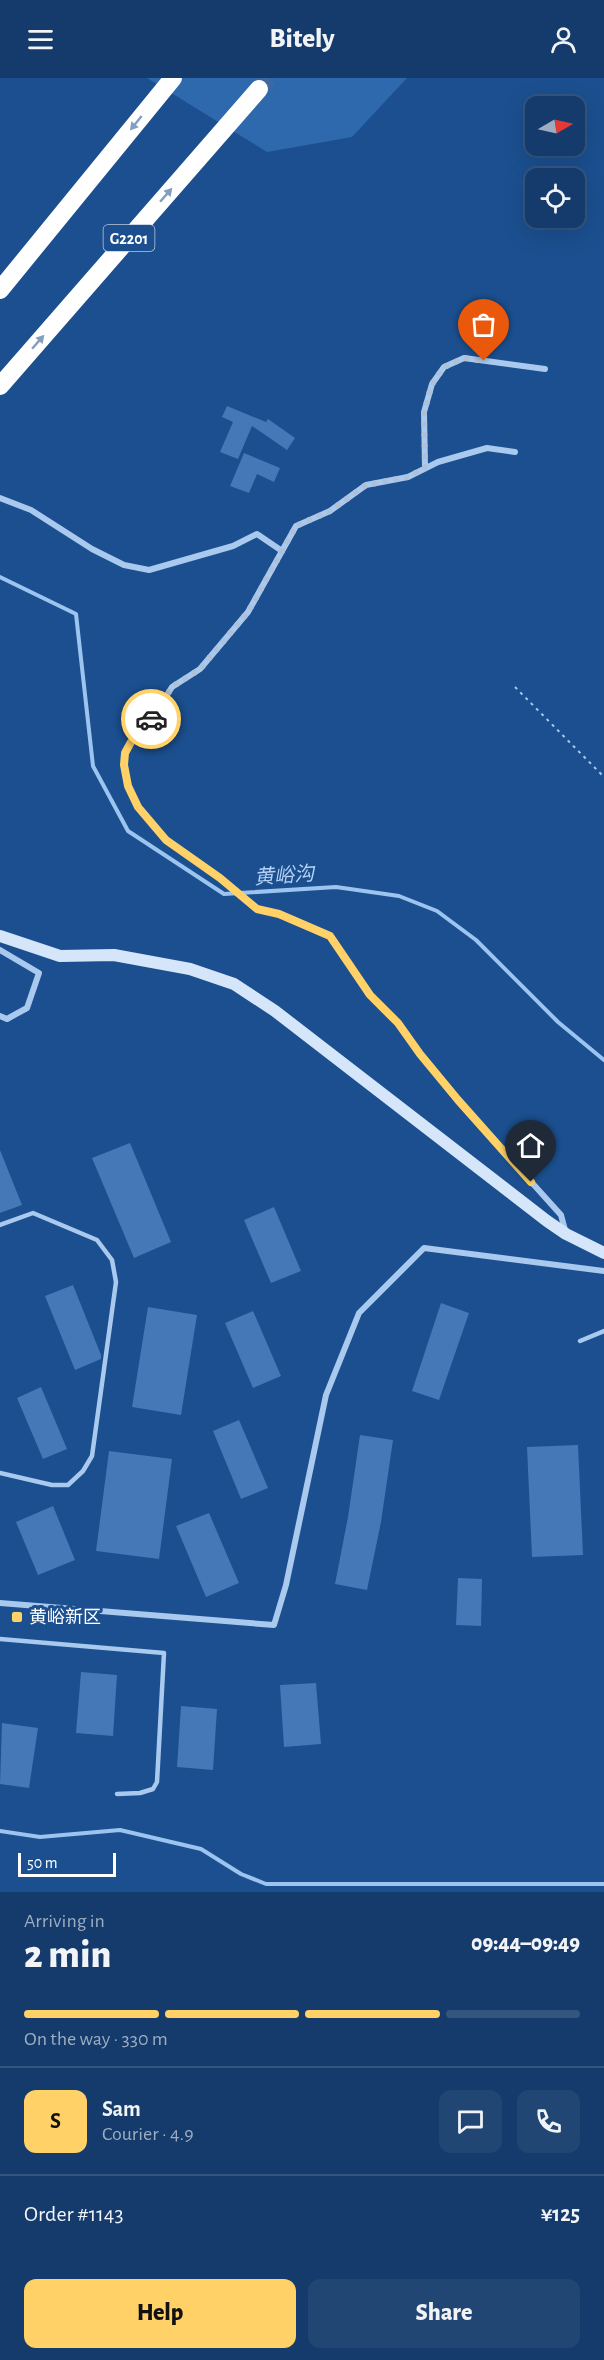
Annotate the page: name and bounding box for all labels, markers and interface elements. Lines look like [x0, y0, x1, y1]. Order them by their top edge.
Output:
icon: menu [24, 23, 57, 56]
icon: person [547, 23, 580, 56]
text: Bitely [269, 25, 335, 52]
north arrow [525, 96, 585, 156]
map controls [525, 96, 585, 228]
one-way arrow [130, 115, 143, 130]
button: locate [525, 168, 585, 228]
one-way arrow [159, 188, 172, 203]
road number: G2201 [104, 225, 154, 251]
pin [458, 299, 509, 361]
icon: bag [467, 308, 500, 341]
one-way arrow [31, 335, 44, 350]
courier [121, 689, 181, 749]
icon: car [135, 703, 168, 736]
water label: 黄峪沟 [253, 863, 317, 888]
pin [505, 1120, 556, 1182]
icon: home [514, 1129, 547, 1162]
place label: 黄峪新区 [29, 1607, 101, 1627]
marker: 黄峪新区 [10, 1610, 24, 1624]
scale bar [18, 1850, 116, 1878]
text: 50 m [27, 1855, 58, 1871]
text: Arriving in [24, 1911, 105, 1931]
text: 09:44–09:49 [471, 1932, 580, 1954]
text: 2 min [24, 1936, 111, 1975]
text: On the way · 330 m [24, 2029, 168, 2049]
button: chat [439, 2090, 502, 2153]
button: phone [517, 2090, 580, 2153]
text: Sam [102, 2098, 141, 2120]
text: S [50, 2110, 61, 2132]
text: Courier · 4.9 [102, 2124, 194, 2144]
text: Order #1143 [24, 2203, 123, 2225]
text: ¥125 [541, 2203, 580, 2225]
button: Help [24, 2279, 296, 2348]
button: Share [308, 2279, 580, 2348]

